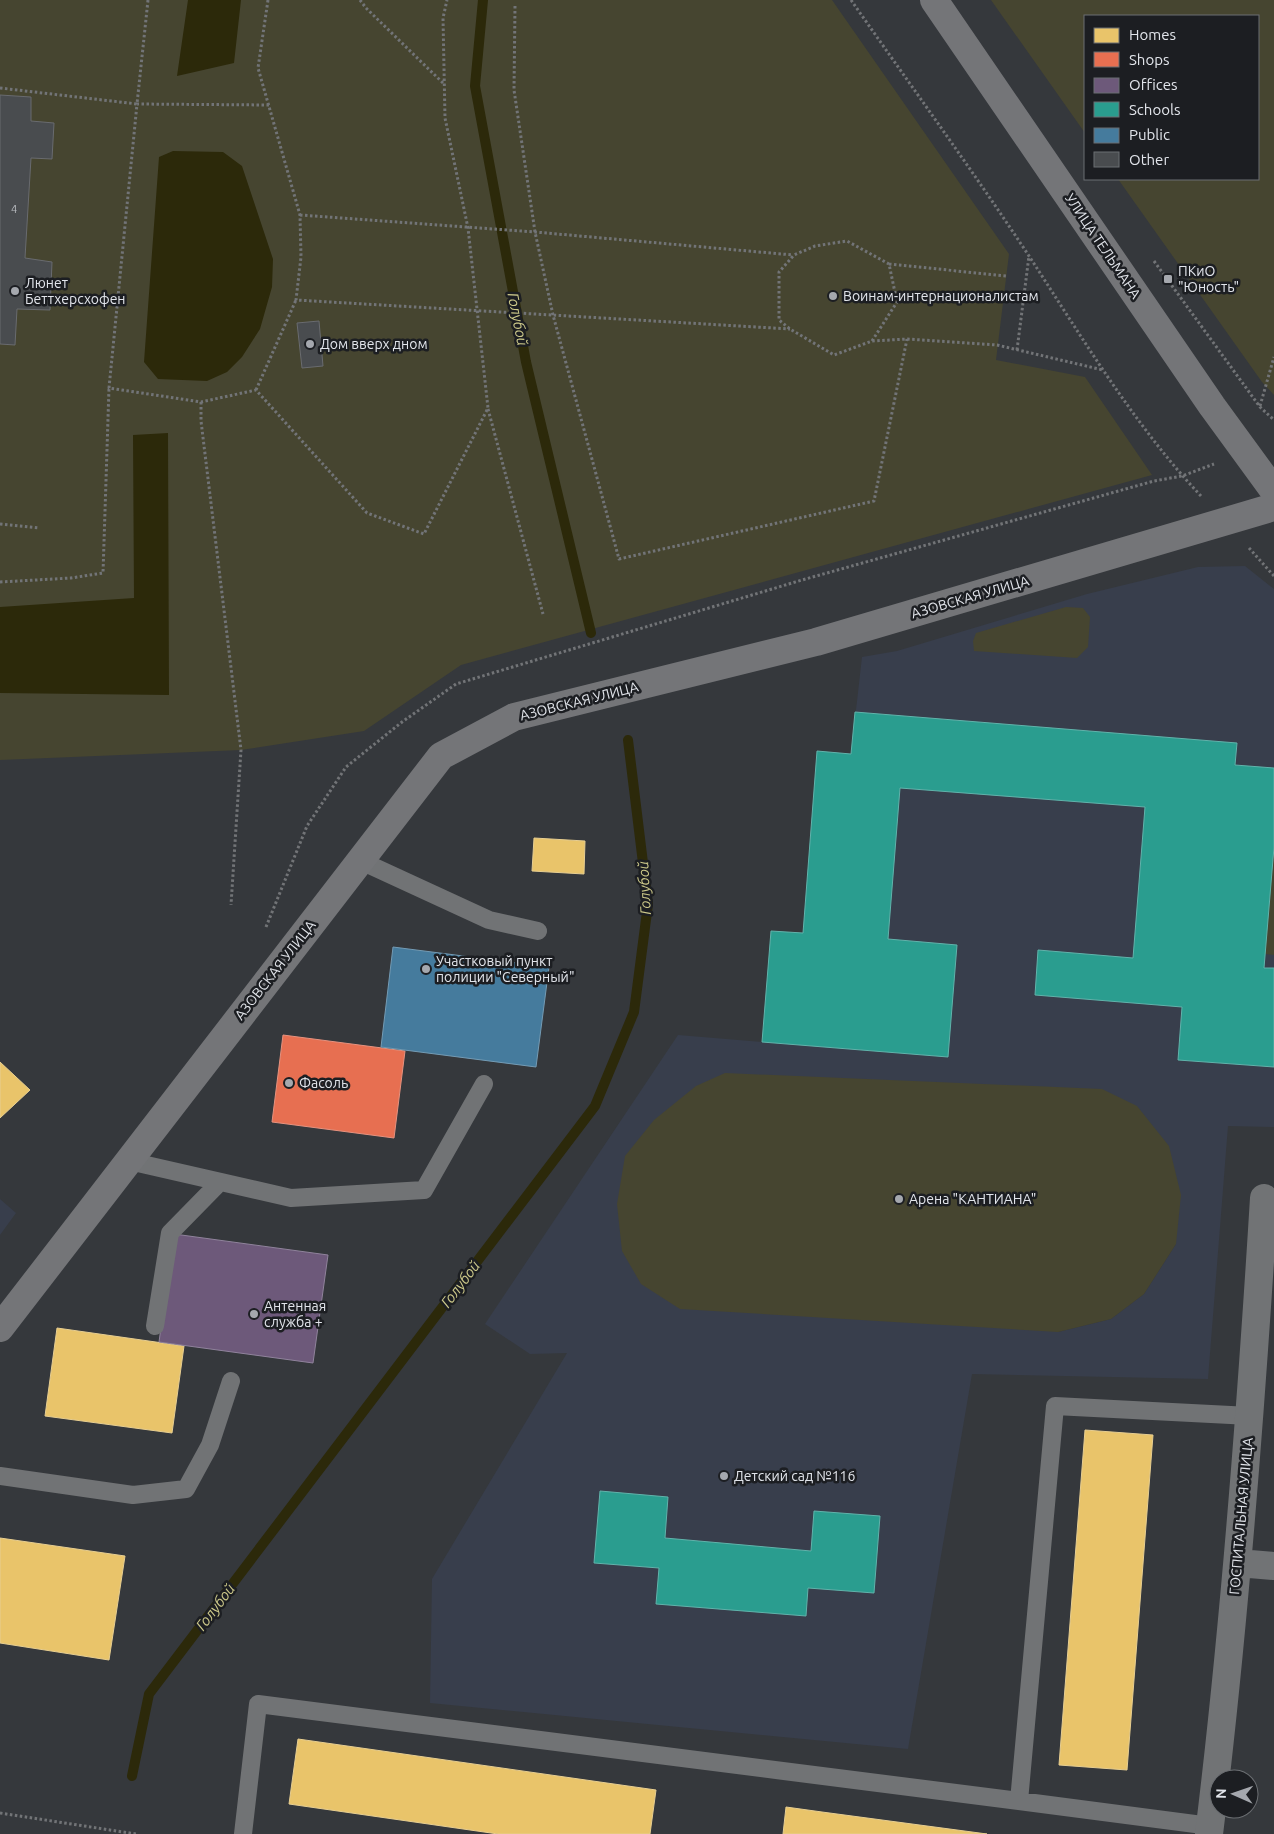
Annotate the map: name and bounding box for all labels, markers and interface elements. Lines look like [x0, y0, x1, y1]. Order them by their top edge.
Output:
legend [1084, 15, 1259, 180]
text: Homes [1129, 26, 1176, 43]
text: Shops [1129, 51, 1170, 68]
text: Offices [1129, 76, 1177, 93]
text: Schools [1129, 101, 1180, 118]
text: Public [1129, 126, 1170, 143]
text: Other [1129, 151, 1169, 168]
street label: УЛИЦА ТЕЛЬМАНА [1062, 190, 1144, 302]
house number: 4 [11, 203, 17, 215]
place label: ПКиО "Юность" [1178, 263, 1239, 295]
marker: ПКиО "Юность" [1162, 273, 1174, 285]
place label: Люнет Беттхерсхофен [25, 275, 126, 307]
marker: Люнет Беттхерсхофен [9, 285, 21, 297]
place label: Воинам-интернационалистам [843, 288, 1039, 304]
marker: Воинам-интернационалистам [827, 290, 839, 302]
water label: Голубой [505, 291, 531, 347]
place label: Дом вверх дном [320, 336, 428, 352]
marker: Дом вверх дном [304, 338, 316, 350]
street label: АЗОВСКАЯ УЛИЦА [909, 573, 1031, 621]
street label: АЗОВСКАЯ УЛИЦА [518, 679, 640, 723]
water label: Голубой [634, 861, 654, 915]
street label: АЗОВСКАЯ УЛИЦА [231, 917, 319, 1023]
place label: Участковый пункт полиции "Северный" [436, 953, 575, 985]
marker: Участковый пункт полиции "Северный" [420, 963, 432, 975]
place label: Фасоль [299, 1075, 348, 1091]
marker: Фасоль [283, 1077, 295, 1089]
place label: Арена "КАНТИАНА" [909, 1191, 1036, 1207]
marker: Арена "КАНТИАНА" [893, 1193, 905, 1205]
water label: Голубой [437, 1257, 483, 1311]
place label: Антенная служба + [264, 1298, 326, 1330]
marker: Антенная служба + [248, 1308, 260, 1320]
street label: ГОСПИТАЛЬНАЯ УЛИЦА [1226, 1437, 1256, 1595]
place label: Детский сад №116 [734, 1468, 856, 1484]
marker: Детский сад №116 [718, 1470, 730, 1482]
water label: Голубой [192, 1580, 238, 1634]
north arrow [1209, 1769, 1259, 1819]
text: N [1213, 1788, 1229, 1799]

